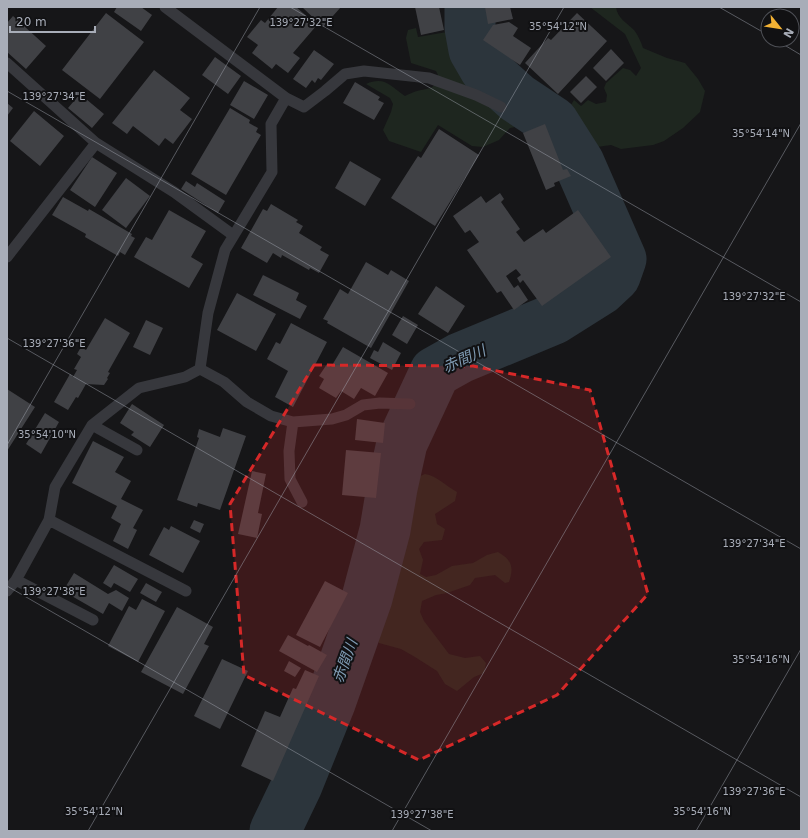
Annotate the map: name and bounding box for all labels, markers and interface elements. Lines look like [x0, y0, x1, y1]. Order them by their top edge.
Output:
scale bar [10, 8, 95, 34]
north arrow [760, 8, 800, 48]
text: 20 m [16, 15, 47, 29]
text: 139°27'32"E [269, 17, 333, 28]
text: 35°54'12"N [529, 21, 587, 32]
text: N [780, 26, 796, 40]
text: 139°27'34"E [22, 91, 86, 102]
text: 35°54'14"N [732, 128, 790, 139]
text: 139°27'32"E [722, 291, 786, 302]
text: 139°27'36"E [22, 338, 86, 349]
water label: 赤間川 [440, 341, 490, 376]
text: 35°54'10"N [18, 429, 76, 440]
text: 139°27'34"E [722, 538, 786, 549]
text: 139°27'38"E [22, 586, 86, 597]
water label: 赤間川 [329, 635, 362, 685]
text: 35°54'16"N [732, 654, 790, 665]
text: 139°27'36"E [722, 786, 786, 797]
text: 35°54'12"N [65, 806, 123, 817]
text: 35°54'16"N [673, 806, 731, 817]
text: 139°27'38"E [390, 809, 454, 820]

